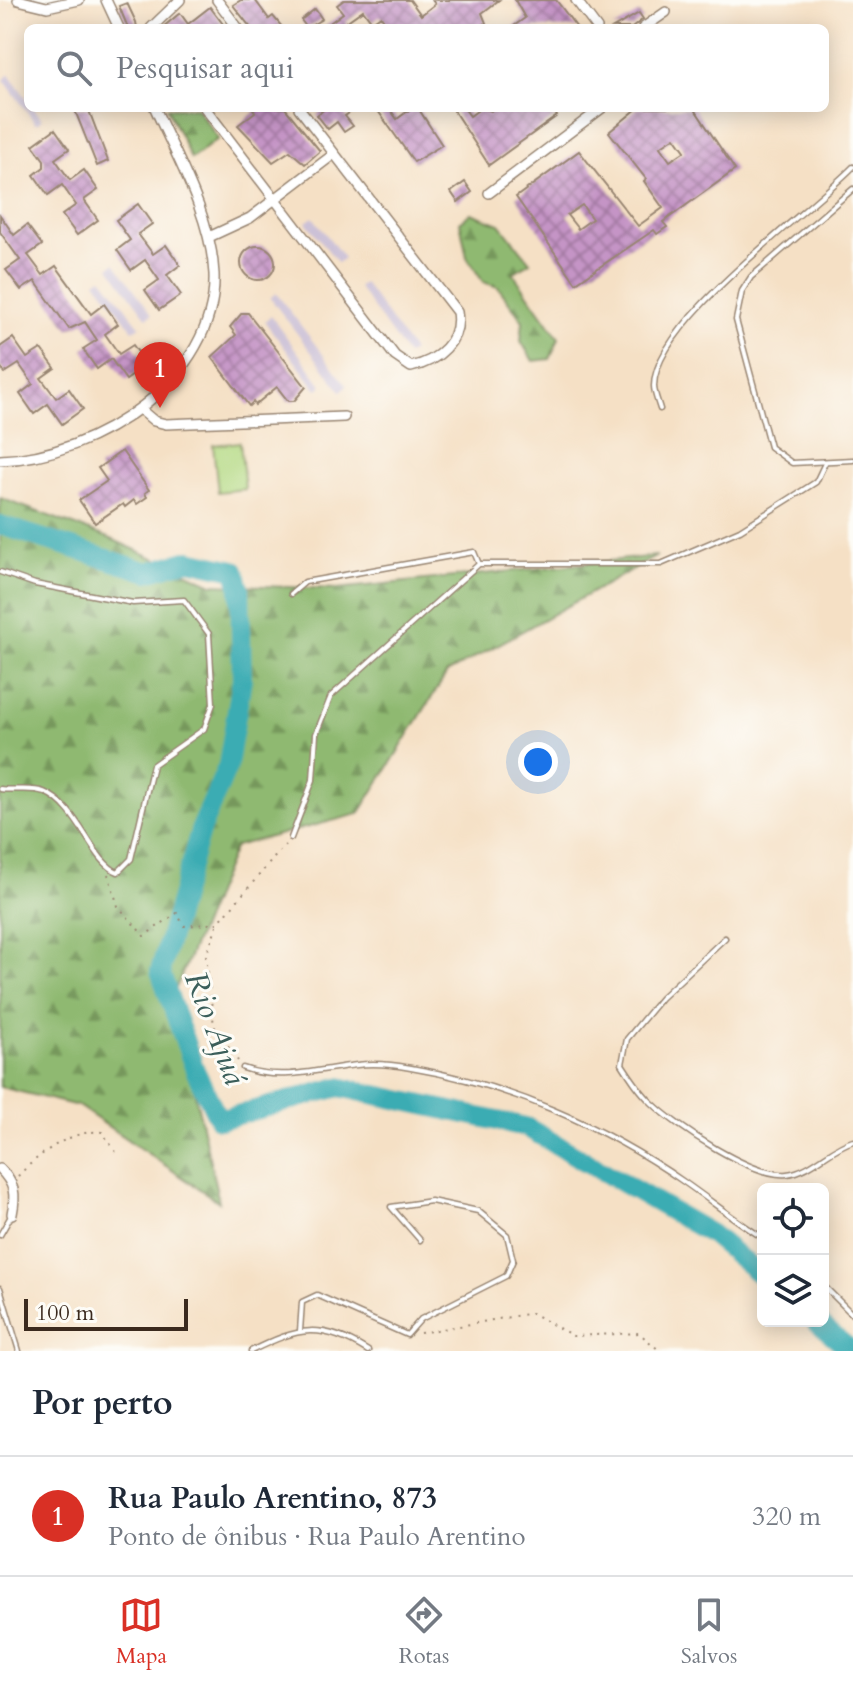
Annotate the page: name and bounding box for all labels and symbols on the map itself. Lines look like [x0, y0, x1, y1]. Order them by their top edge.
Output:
pin: 1 [134, 342, 186, 408]
your location [518, 742, 558, 782]
water label: Rio Ajuá [173, 965, 257, 1093]
scale bar [24, 1295, 188, 1331]

